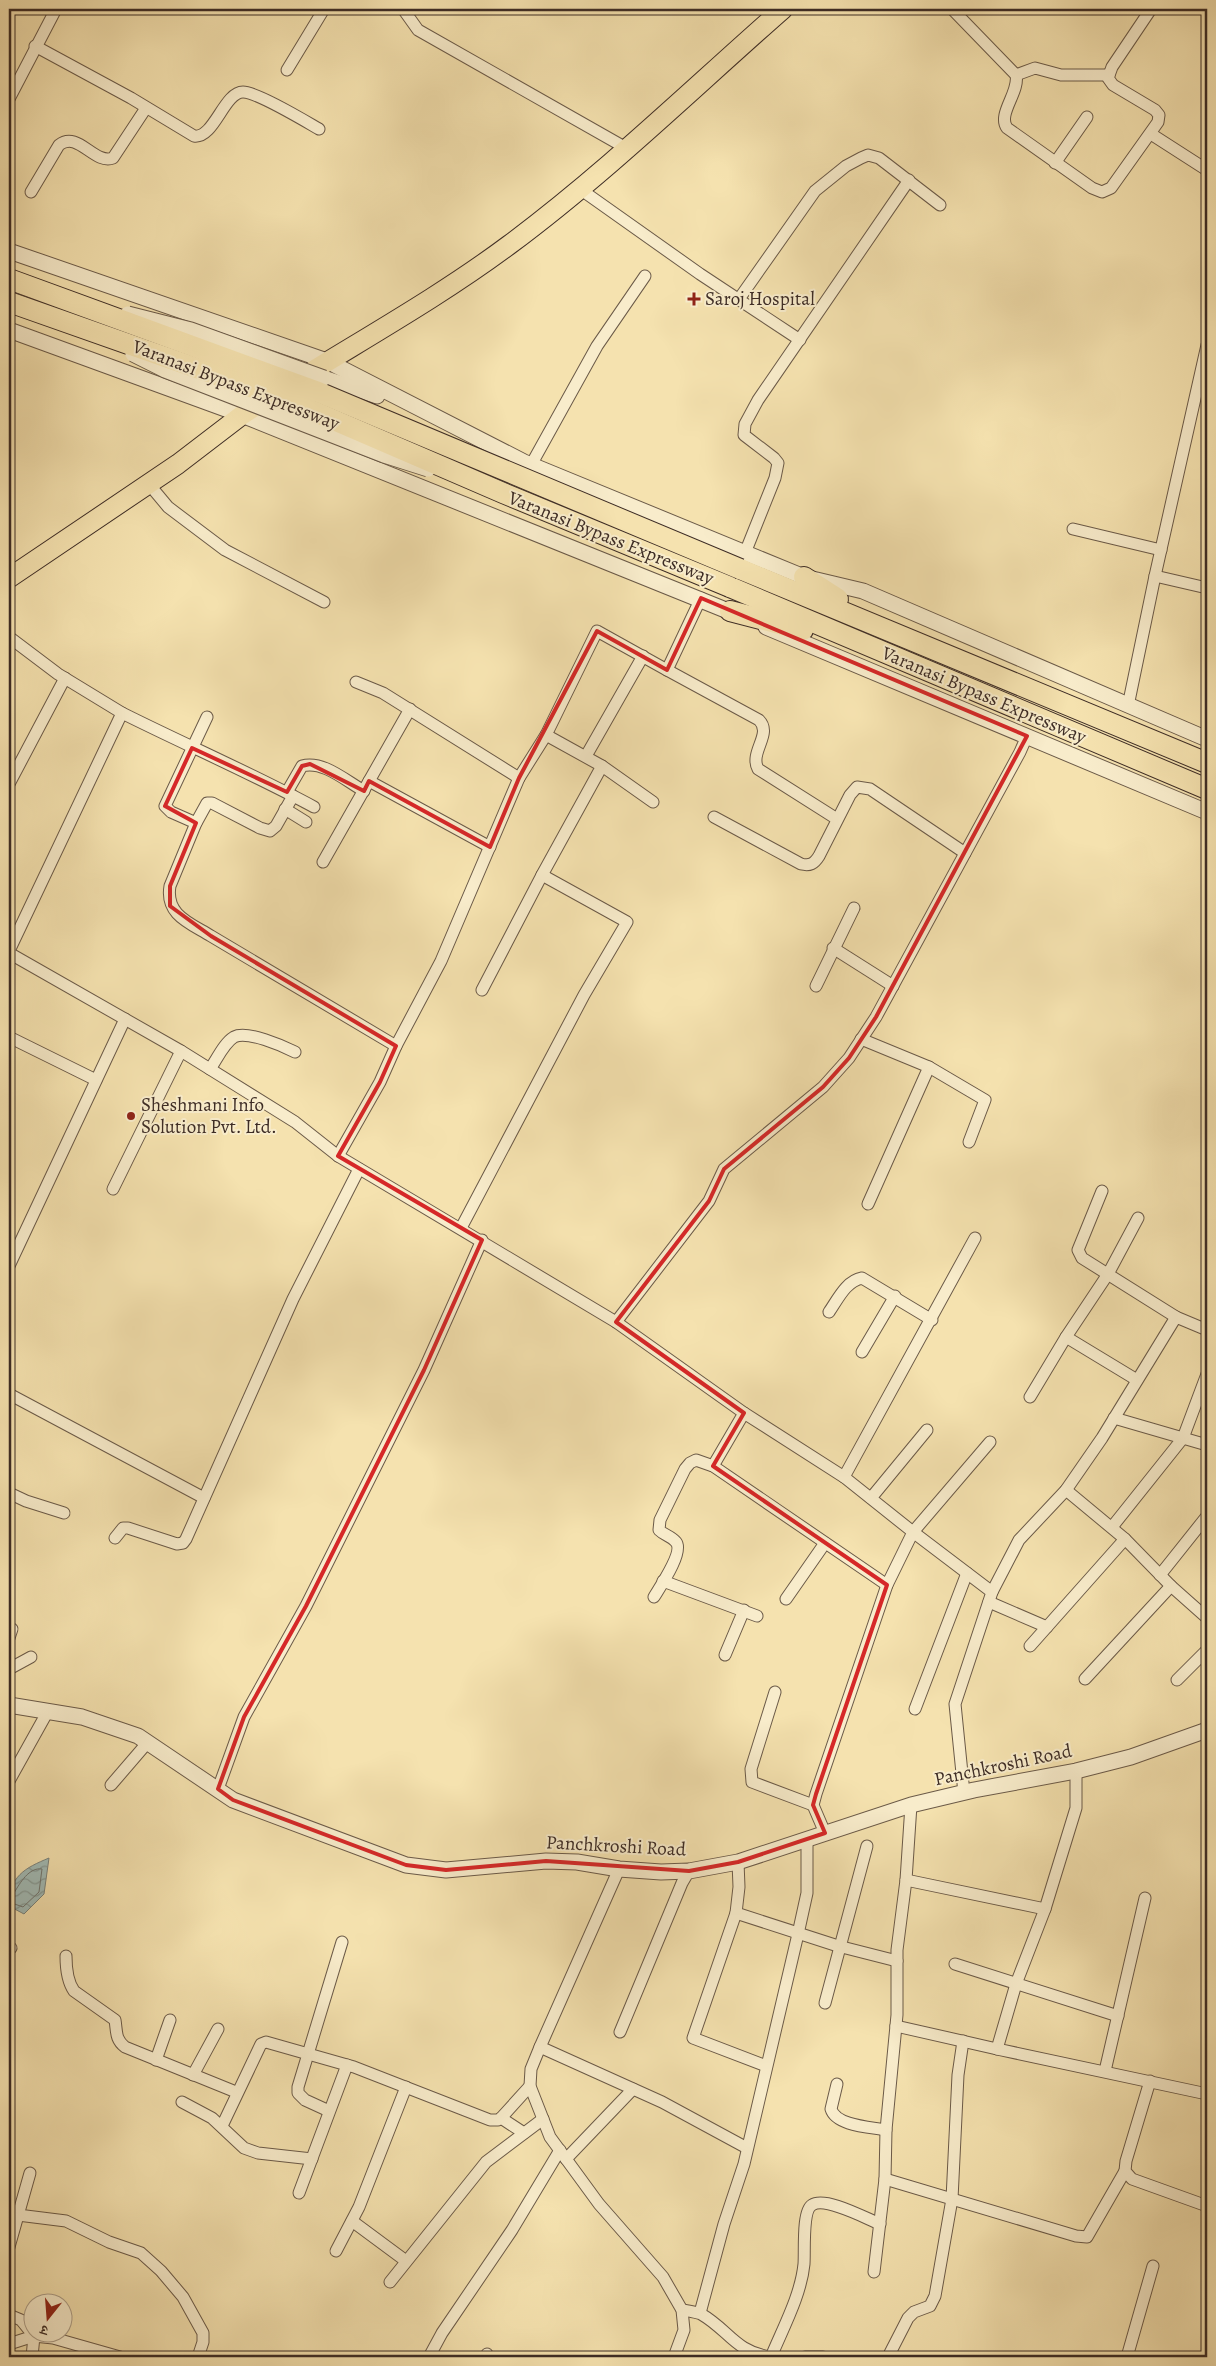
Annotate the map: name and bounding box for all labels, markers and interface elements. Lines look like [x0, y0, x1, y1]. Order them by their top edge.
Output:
place label: Saroj Hospital [705, 286, 815, 312]
marker: Saroj Hospital [687, 292, 701, 306]
street label: Varanasi Bypass Expressway [128, 333, 344, 437]
street label: Varanasi Bypass Expressway [503, 484, 718, 591]
street label: Varanasi Bypass Expressway [877, 640, 1091, 750]
place label: Sheshmani Info Solution Pvt. Ltd. [141, 1092, 277, 1140]
marker: Sheshmani Info Solution Pvt. Ltd. [125, 1110, 137, 1122]
street label: Panchkroshi Road [932, 1738, 1075, 1792]
street label: Panchkroshi Road [545, 1829, 687, 1863]
north arrow [22, 2294, 72, 2344]
text: उ [37, 2320, 51, 2340]

